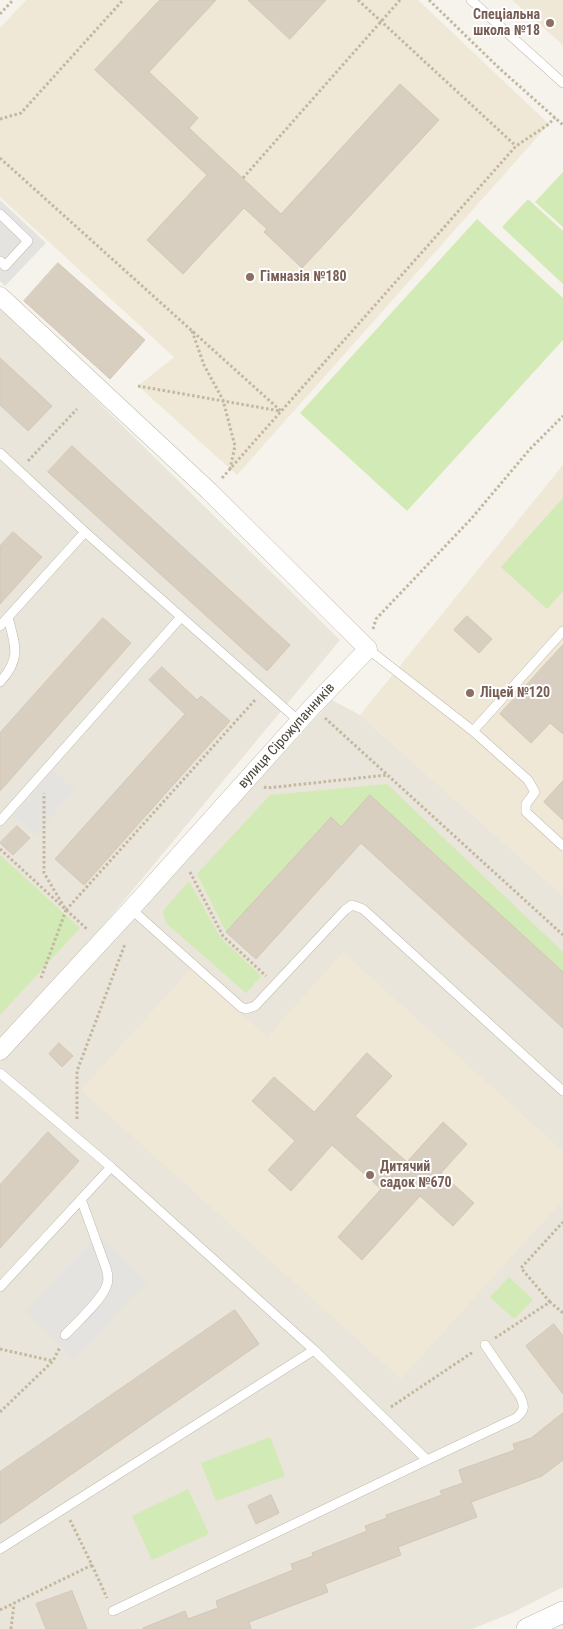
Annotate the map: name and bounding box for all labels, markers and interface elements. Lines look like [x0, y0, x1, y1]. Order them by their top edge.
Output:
place label: Спеціальна школа №18 [473, 7, 540, 40]
marker: Спеціальна школа №18 [544, 17, 556, 29]
place label: Гімназія №180 [260, 269, 347, 285]
marker: Гімназія №180 [244, 271, 256, 283]
street label: вулиця Сірожупанників [235, 680, 339, 792]
place label: Ліцей №120 [480, 685, 550, 701]
marker: Ліцей №120 [464, 687, 476, 699]
place label: Дитячий садок №670 [380, 1159, 452, 1192]
marker: Дитячий садок №670 [364, 1169, 376, 1181]

